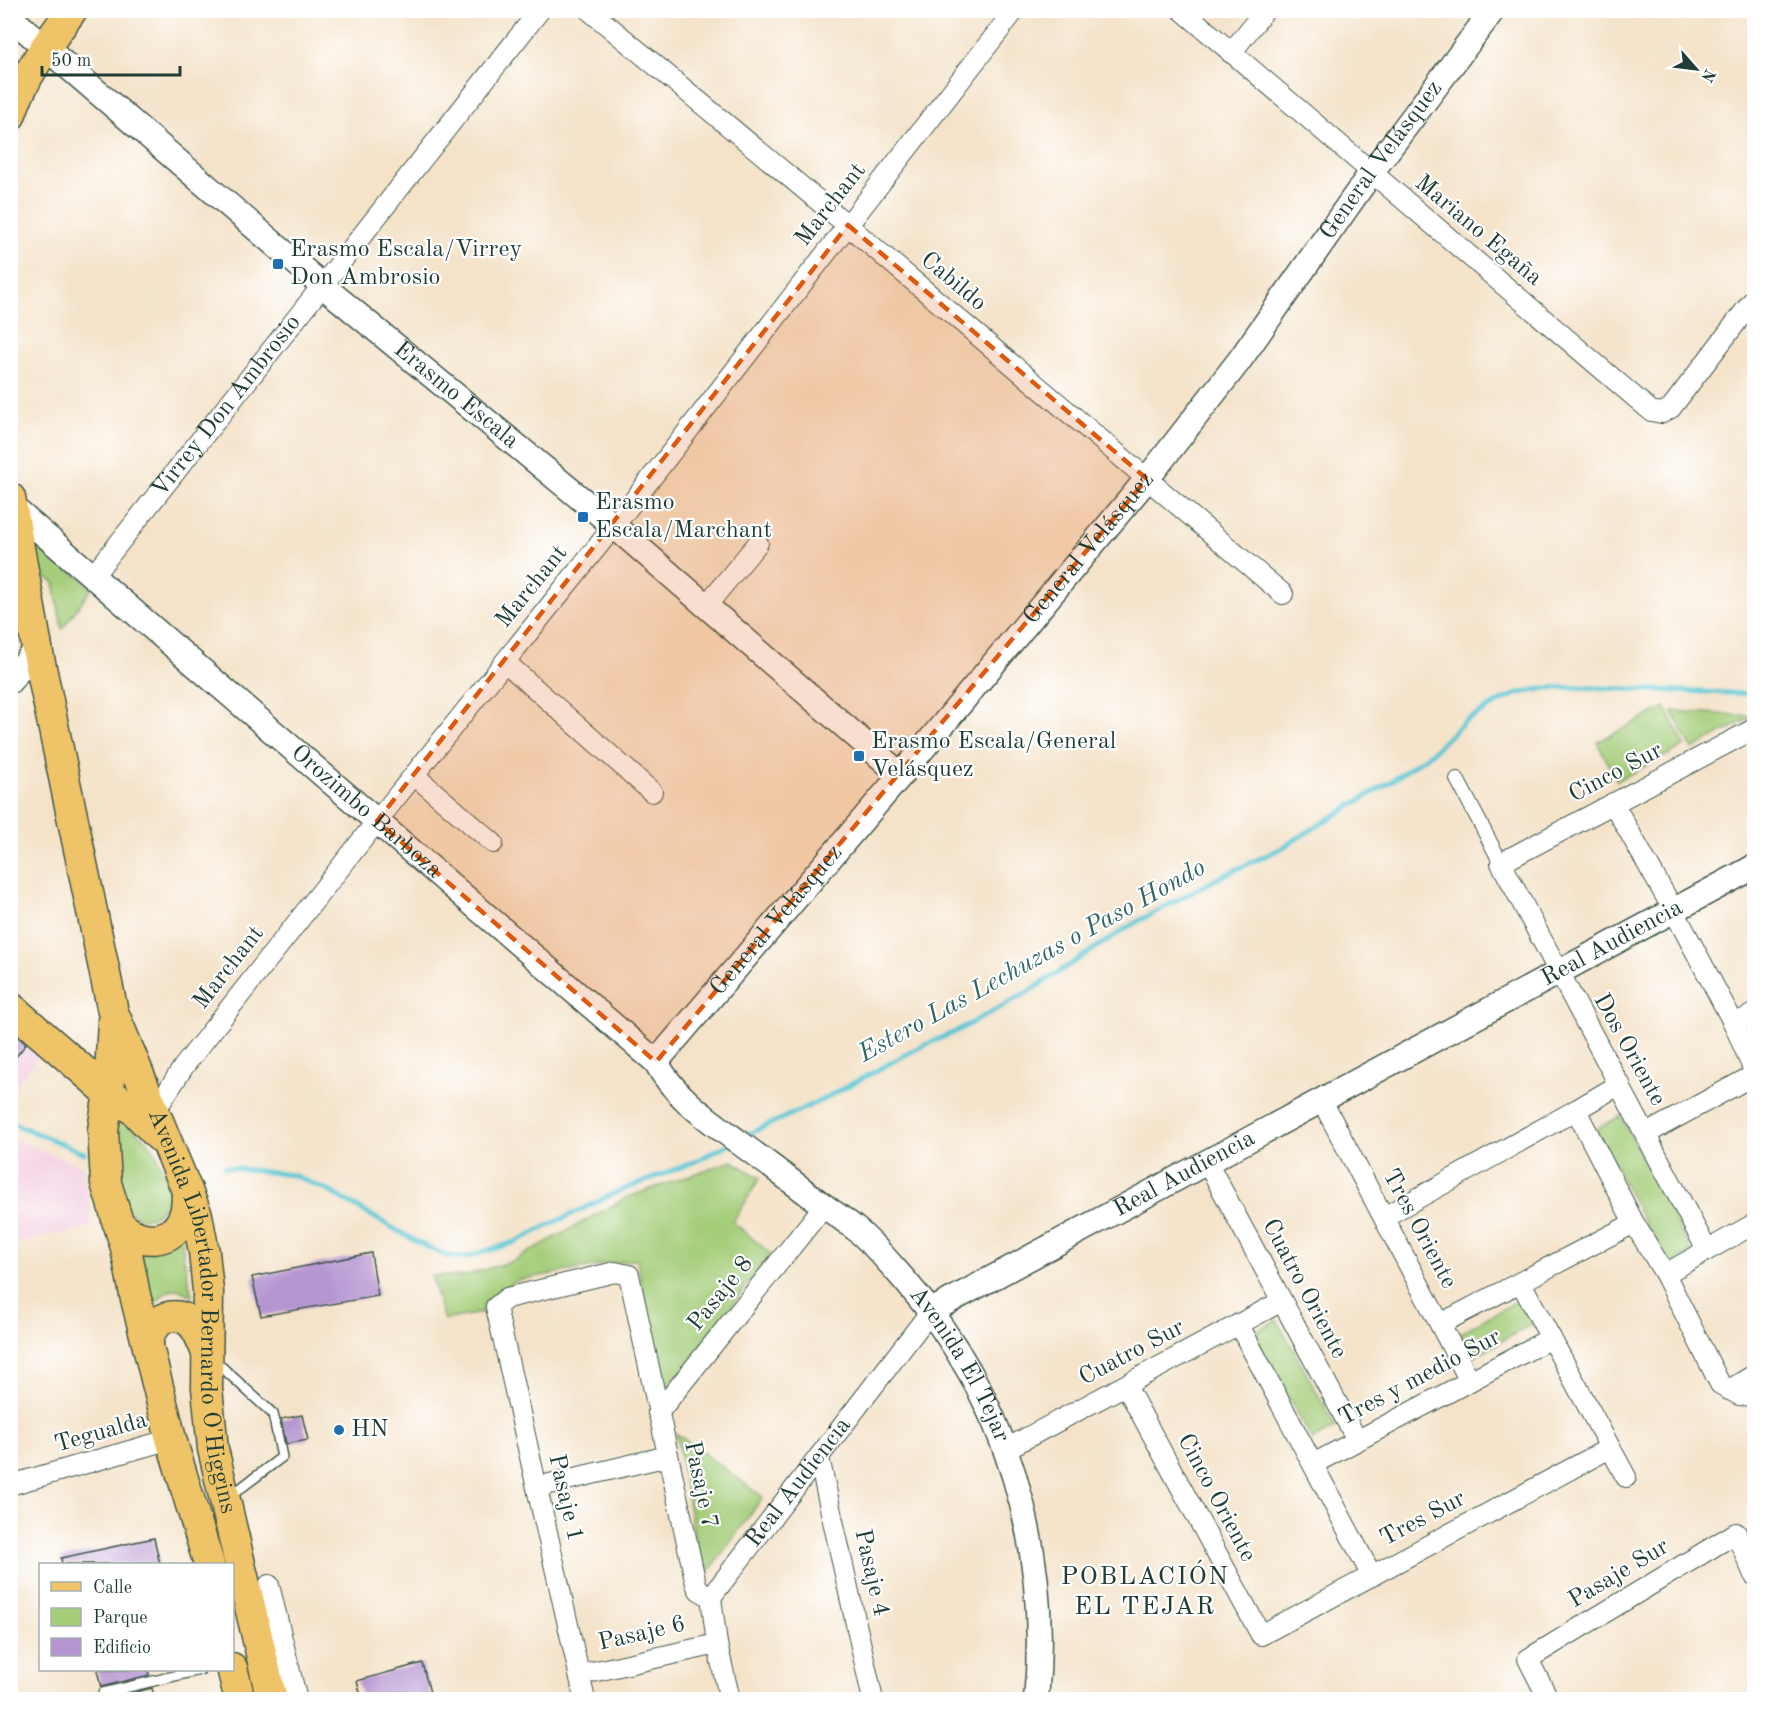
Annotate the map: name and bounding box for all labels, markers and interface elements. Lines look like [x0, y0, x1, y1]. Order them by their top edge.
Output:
scale bar [42, 39, 180, 77]
north arrow [1666, 39, 1726, 99]
text: 50 m [51, 52, 91, 70]
text: N [1697, 66, 1717, 85]
street label: General Velásquez [1316, 77, 1447, 244]
street label: Marchant [791, 159, 871, 251]
street label: Mariano Egaña [1410, 171, 1546, 291]
place label: Erasmo Escala/Virrey Don Ambrosio [290, 238, 522, 290]
street label: Cabildo [916, 248, 990, 316]
marker: Erasmo Escala/Virrey Don Ambrosio [271, 257, 285, 271]
street label: Virrey Don Ambrosio [148, 311, 306, 502]
street label: Erasmo Escala [389, 337, 523, 454]
street label: General Velásquez [1019, 468, 1159, 629]
place label: Erasmo Escala/Marchant [595, 491, 772, 543]
marker: Erasmo Escala/Marchant [576, 510, 590, 524]
street label: Marchant [492, 541, 572, 633]
place label: Erasmo Escala/General Velásquez [871, 730, 1116, 782]
street label: Cinco Sur [1565, 738, 1667, 808]
street label: Orozimbo Barboza [286, 741, 446, 883]
marker: Erasmo Escala/General Velásquez [852, 749, 866, 763]
street label: General Velásquez [706, 841, 848, 1001]
water label: Estero Las Lechuzas o Paso Hondo [853, 855, 1210, 1068]
street label: Real Audiencia [1538, 896, 1687, 991]
street label: Marchant [189, 922, 269, 1014]
street label: Dos Oriente [1588, 990, 1670, 1110]
street label: Avenida Libertador Bernardo O'Higgins [143, 1106, 240, 1516]
street label: Real Audiencia [1110, 1127, 1259, 1222]
street label: Tres Oriente [1377, 1165, 1461, 1293]
street label: Cuatro Oriente [1257, 1215, 1351, 1363]
street label: Pasaje 8 [684, 1252, 758, 1336]
street label: Avenida El Tejar [904, 1283, 1013, 1446]
street label: Cuatro Sur [1076, 1315, 1189, 1391]
street label: Tres y medio Sur [1335, 1325, 1505, 1431]
street label: Tegualda [52, 1408, 150, 1458]
street label: Real Audiencia [742, 1413, 856, 1552]
place label: HN [351, 1418, 388, 1442]
marker: HN [332, 1423, 346, 1437]
street label: Cinco Oriente [1172, 1430, 1260, 1566]
street label: Pasaje 7 [679, 1439, 721, 1531]
street label: Pasaje 1 [543, 1452, 587, 1544]
street label: Tres Sur [1376, 1487, 1470, 1551]
street label: Pasaje 4 [849, 1527, 893, 1619]
street label: Pasaje Sur [1565, 1535, 1673, 1613]
district label: POBLACIÓN EL TEJAR [1060, 1559, 1230, 1620]
legend [39, 1563, 234, 1671]
text: Calle [93, 1579, 132, 1597]
text: Parque [93, 1609, 148, 1627]
street label: Pasaje 6 [596, 1612, 688, 1656]
text: Edificio [93, 1639, 151, 1657]

